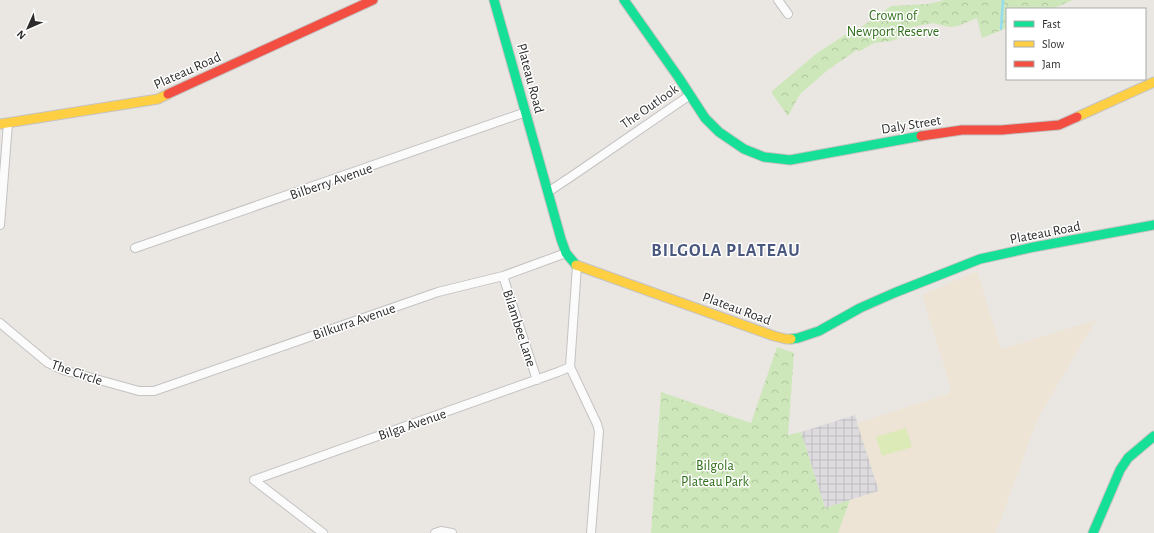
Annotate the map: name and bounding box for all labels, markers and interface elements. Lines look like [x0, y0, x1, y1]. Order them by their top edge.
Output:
north arrow [8, 8, 48, 48]
legend [1006, 8, 1146, 80]
park label: Crown of Newport Reserve [847, 9, 939, 39]
text: Fast [1042, 18, 1061, 30]
text: N [15, 28, 28, 41]
text: Slow [1042, 38, 1064, 50]
street label: Plateau Road [514, 42, 546, 115]
street label: Plateau Road [152, 50, 223, 92]
text: Jam [1042, 58, 1061, 70]
street label: The Outlook [618, 82, 681, 132]
street label: Daly Street [880, 113, 943, 137]
street label: Bilberry Avenue [288, 161, 374, 203]
street label: Plateau Road [1009, 219, 1082, 247]
district label: BILGOLA PLATEAU [651, 242, 801, 260]
street label: Bilambee Lane [500, 288, 538, 369]
street label: Plateau Road [701, 290, 773, 328]
street label: Bilkurra Avenue [311, 301, 397, 343]
street label: The Circle [49, 358, 104, 388]
street label: Bilga Avenue [377, 407, 448, 443]
park label: Bilgola Plateau Park [681, 459, 750, 489]

